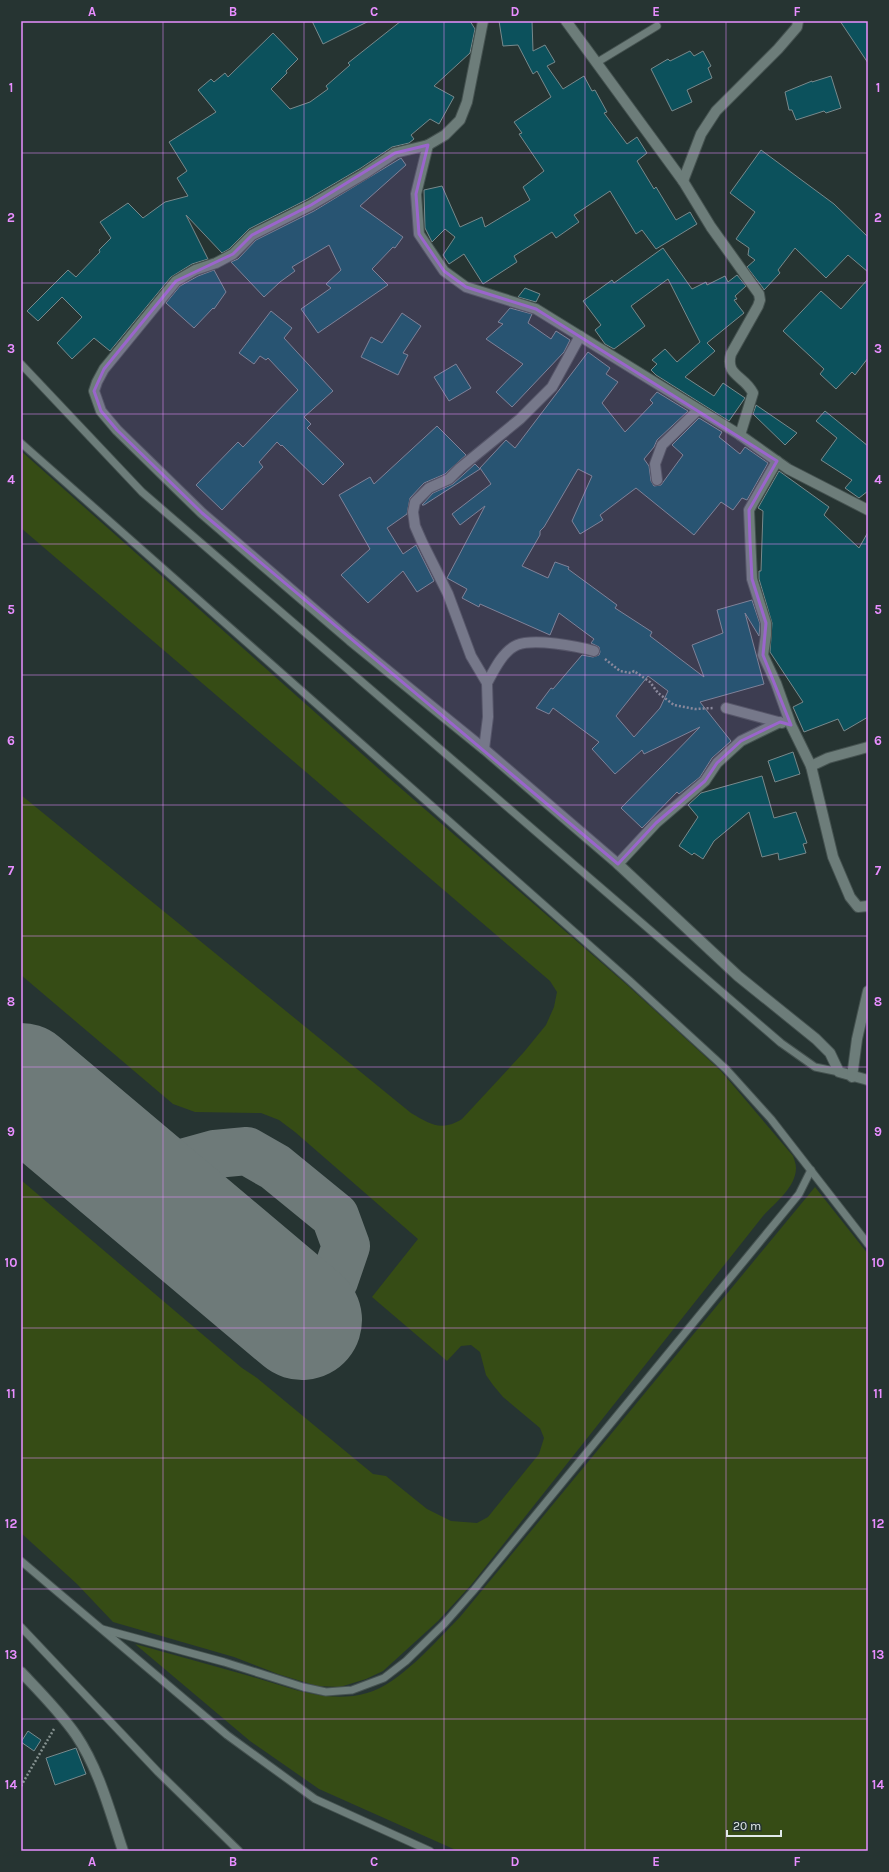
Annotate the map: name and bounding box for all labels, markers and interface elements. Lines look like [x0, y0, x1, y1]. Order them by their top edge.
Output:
text: A [88, 4, 96, 19]
text: B [229, 4, 237, 19]
text: C [370, 4, 378, 19]
text: D [511, 4, 520, 19]
text: E [652, 4, 660, 19]
text: F [793, 4, 801, 19]
text: 1 [9, 80, 13, 95]
text: 1 [876, 80, 880, 95]
text: 2 [7, 210, 15, 225]
text: 2 [874, 210, 882, 225]
text: 3 [7, 341, 15, 356]
text: 3 [874, 341, 882, 356]
text: 4 [7, 472, 15, 487]
text: 4 [874, 472, 882, 487]
text: 5 [7, 602, 15, 617]
text: 5 [874, 602, 882, 617]
text: 6 [7, 733, 15, 748]
text: 6 [874, 733, 882, 748]
text: 7 [8, 863, 15, 878]
text: 7 [875, 863, 882, 878]
text: 8 [7, 994, 15, 1009]
text: 8 [874, 994, 882, 1009]
text: 9 [7, 1124, 15, 1139]
text: 9 [874, 1124, 882, 1139]
text: 10 [5, 1255, 17, 1270]
text: 10 [872, 1255, 884, 1270]
text: 11 [6, 1386, 16, 1401]
text: 11 [873, 1386, 883, 1401]
text: 12 [5, 1516, 17, 1531]
text: 12 [872, 1516, 884, 1531]
text: 13 [5, 1647, 17, 1662]
text: 13 [872, 1647, 884, 1662]
text: 14 [5, 1777, 17, 1792]
text: 14 [872, 1777, 884, 1792]
scale bar [727, 1812, 781, 1838]
text: 20 m [733, 1819, 761, 1833]
text: A [88, 1854, 96, 1869]
text: B [229, 1854, 237, 1869]
text: C [370, 1854, 378, 1869]
text: D [511, 1854, 520, 1869]
text: E [652, 1854, 660, 1869]
text: F [793, 1854, 801, 1869]

